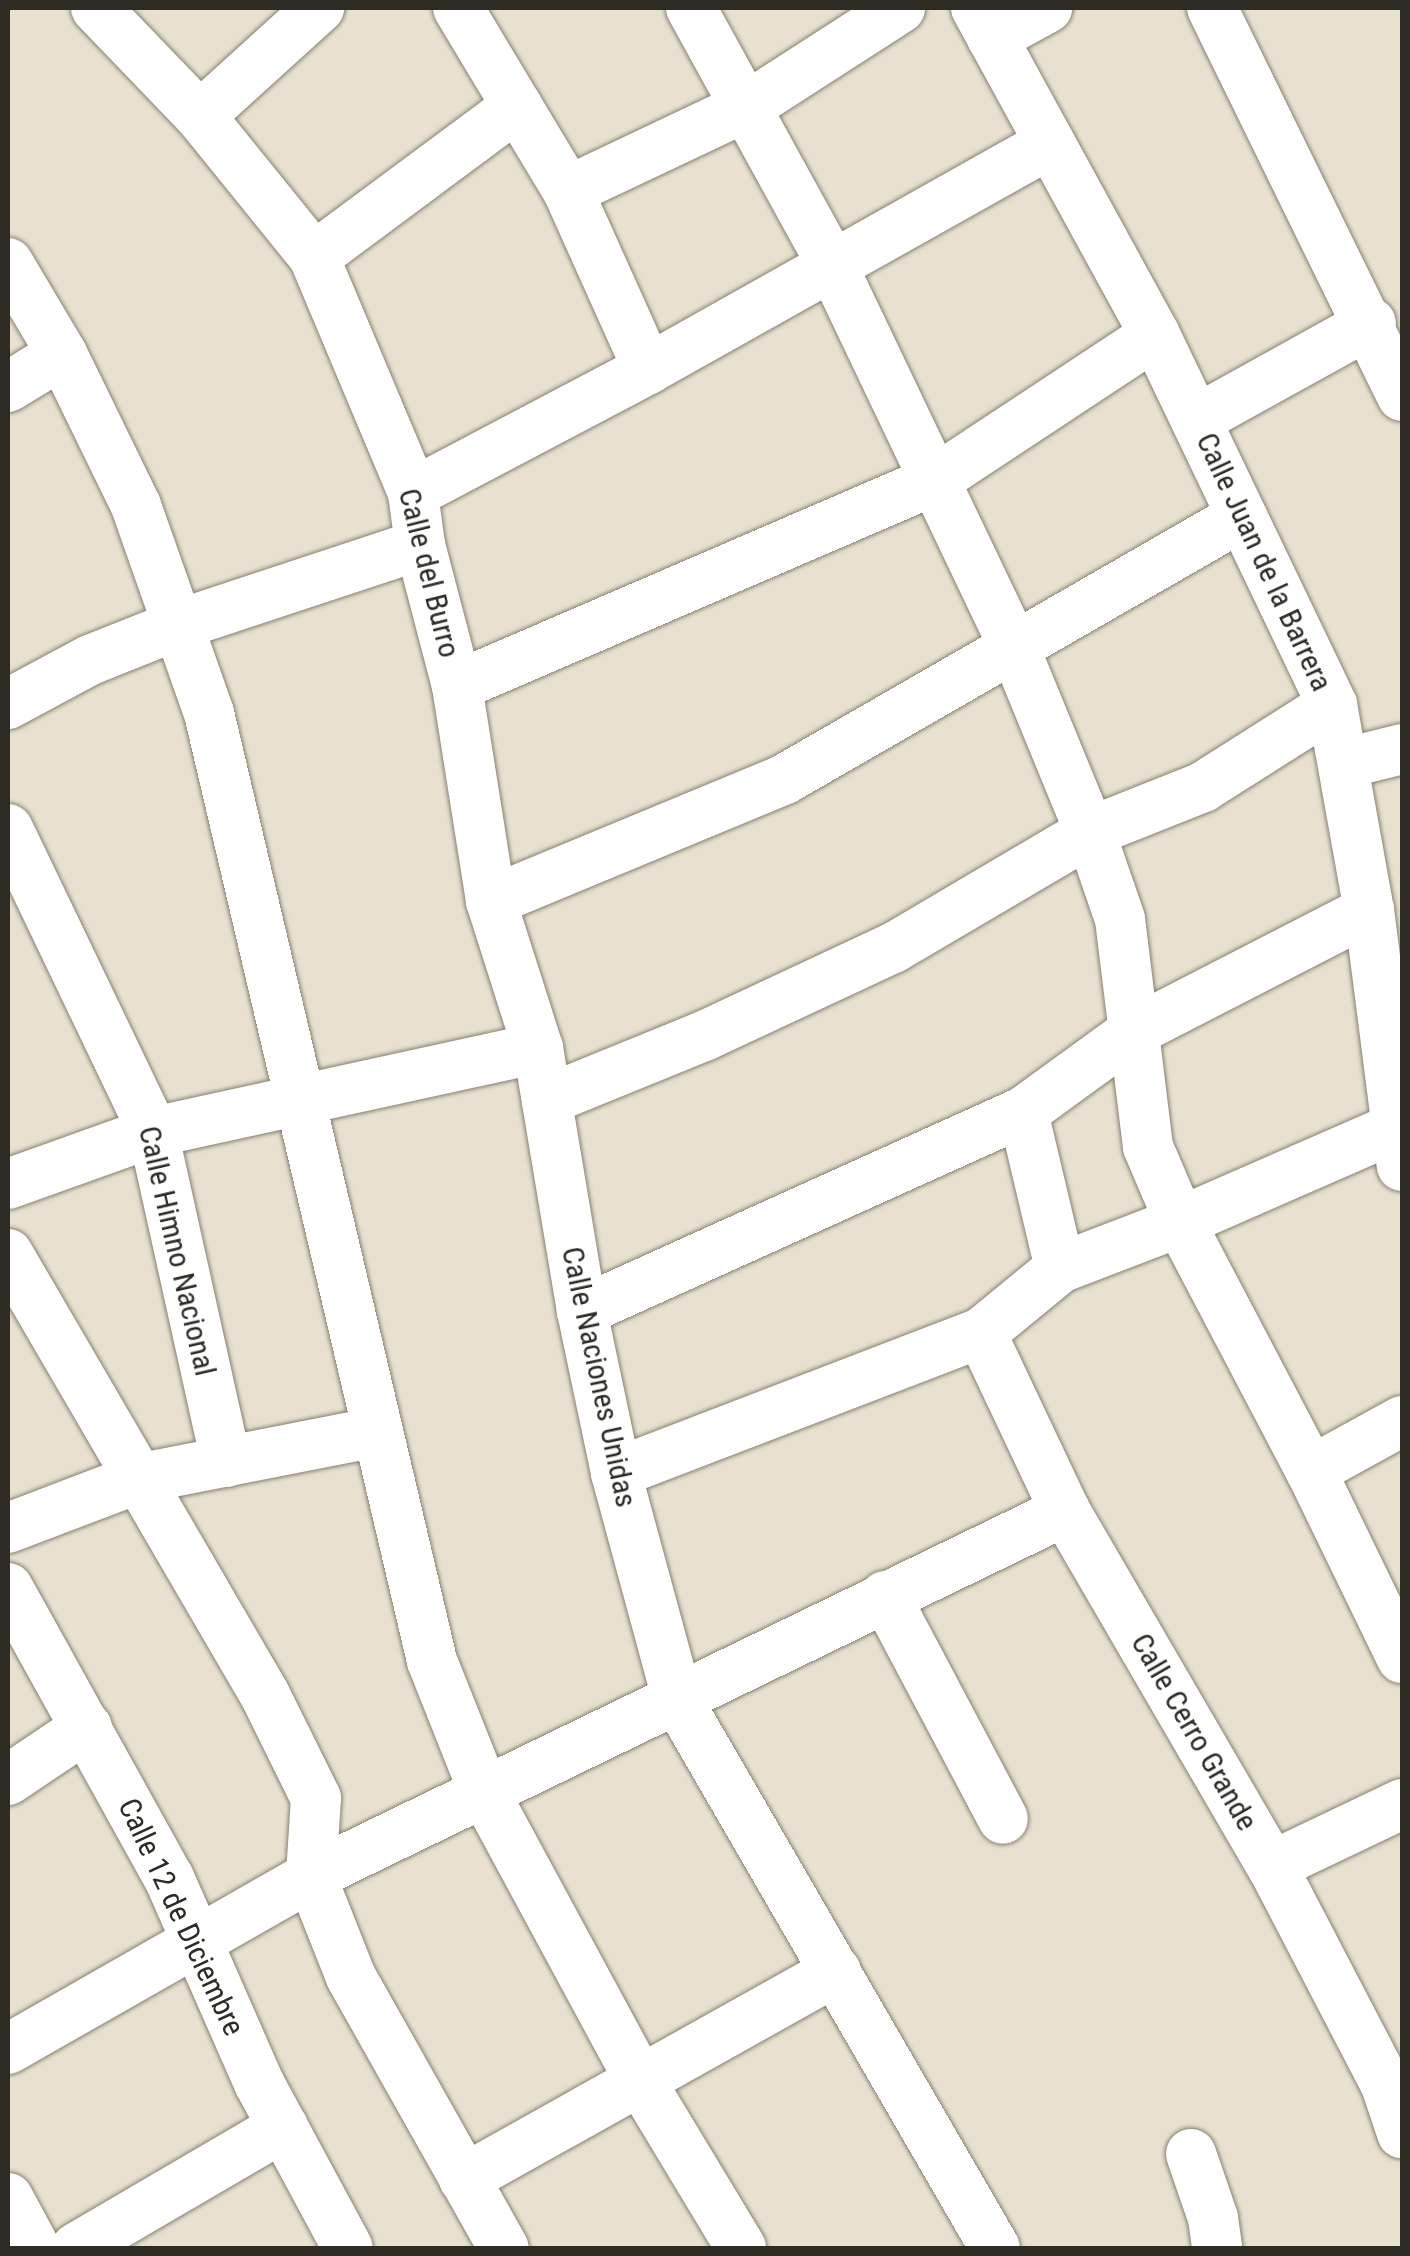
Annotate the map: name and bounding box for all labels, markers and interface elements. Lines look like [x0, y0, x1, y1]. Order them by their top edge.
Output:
street label: Calle Juan de la Barrera [1188, 427, 1340, 697]
street label: Calle del Burro [391, 485, 467, 661]
street label: Calle Himno Nacional [131, 1123, 223, 1379]
street label: Calle Naciones Unidas [554, 1244, 644, 1510]
street label: Calle Cerro Grande [1123, 1627, 1265, 1837]
street label: Calle 12 de Diciembre [110, 1793, 252, 2041]

